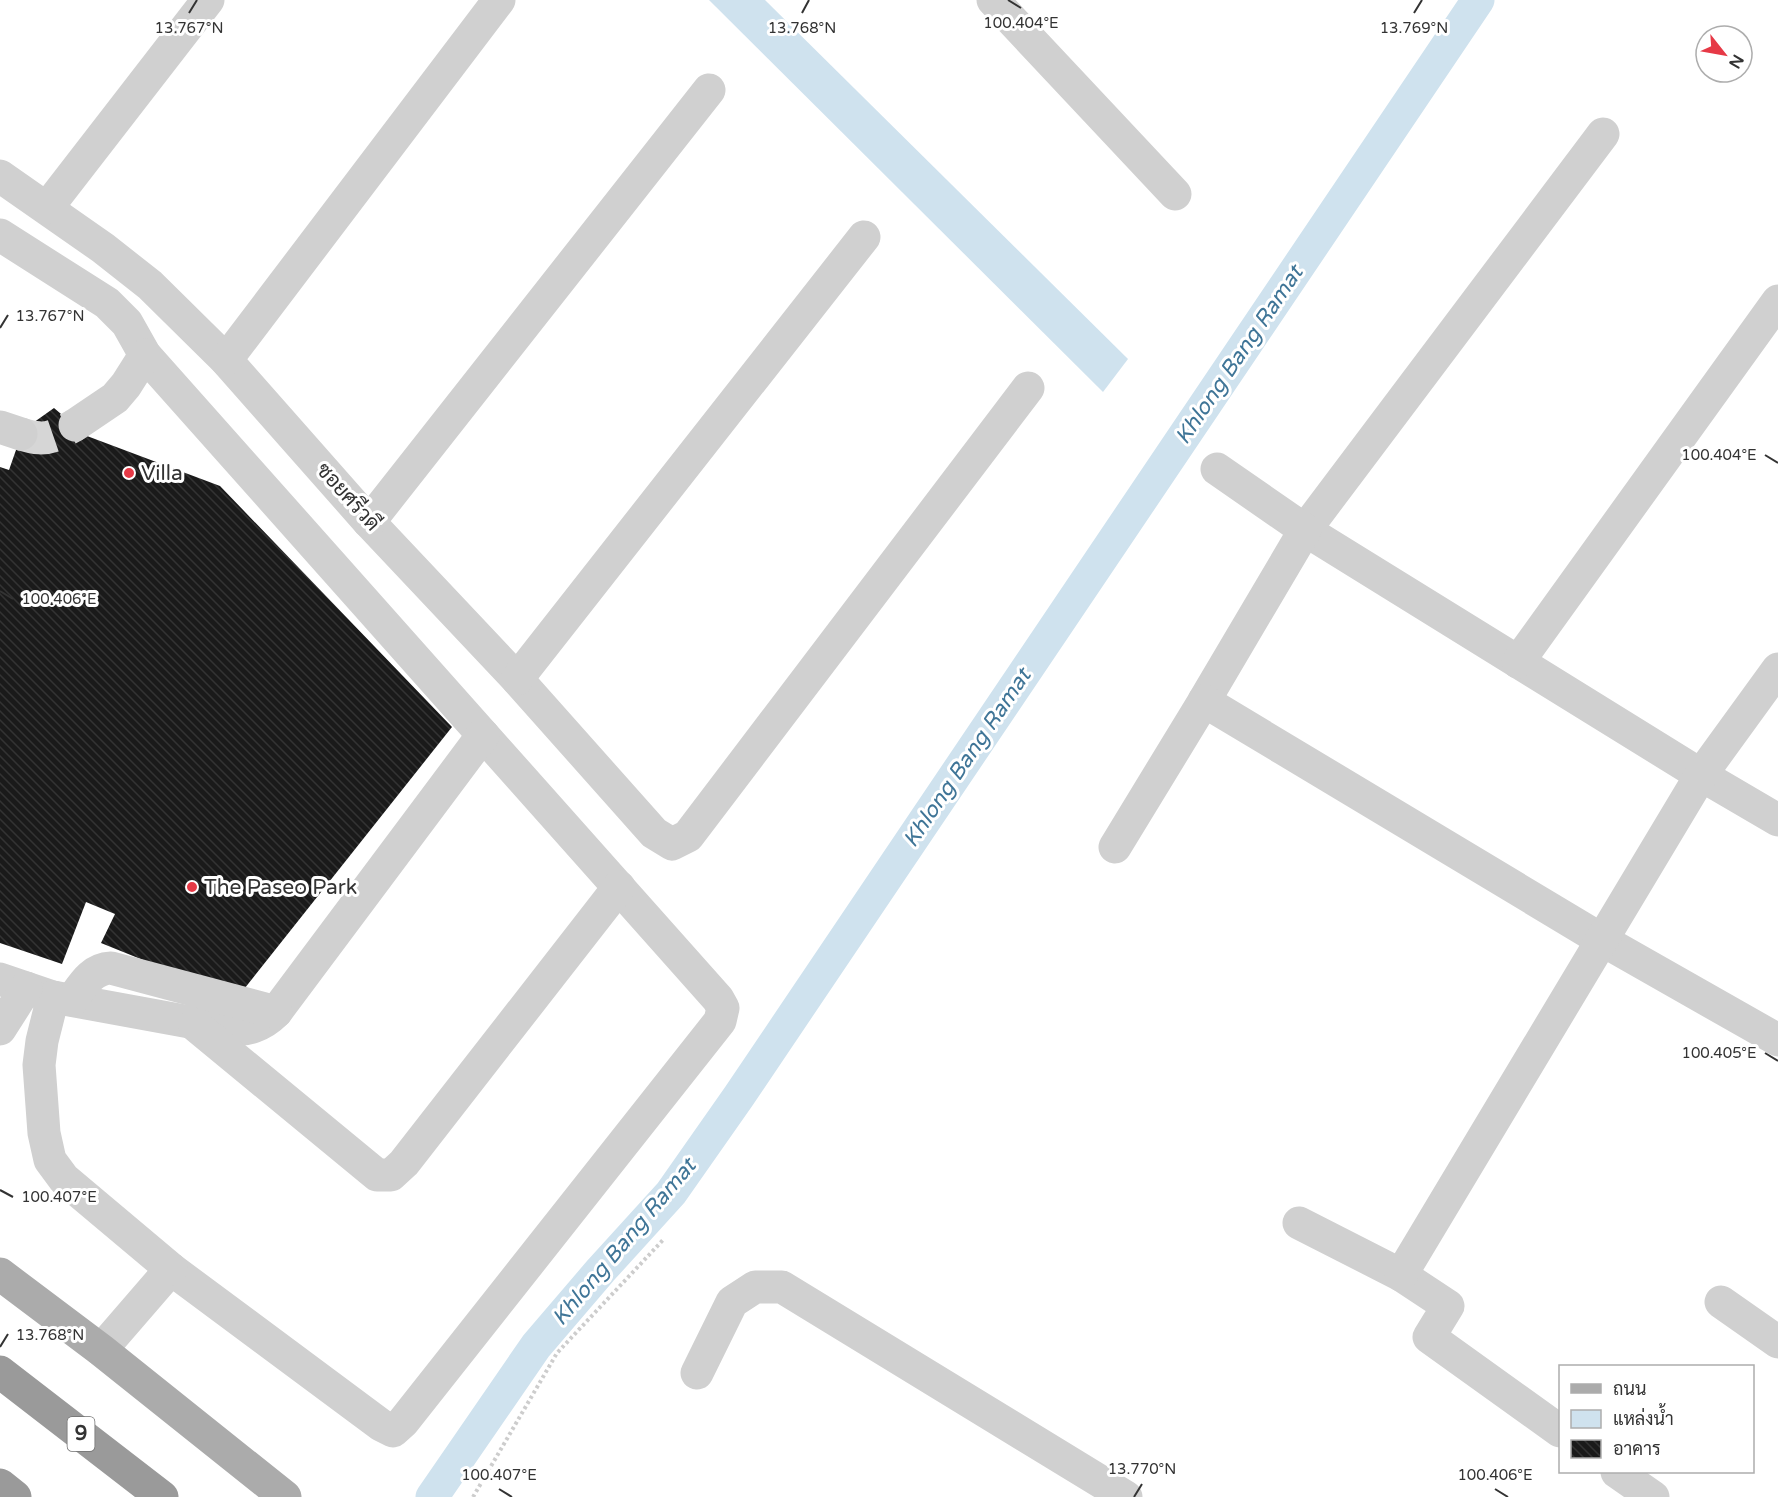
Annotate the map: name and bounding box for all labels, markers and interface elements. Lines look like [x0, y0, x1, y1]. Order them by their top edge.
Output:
text: 100.404°E [983, 14, 1059, 32]
text: 13.767°N [155, 19, 223, 37]
text: 13.768°N [768, 19, 836, 37]
text: 13.769°N [1380, 19, 1448, 37]
north arrow [1694, 24, 1754, 84]
text: N [1724, 51, 1748, 72]
water label: Khlong Bang Ramat [1170, 259, 1310, 449]
text: 13.767°N [16, 307, 84, 325]
text: 100.404°E [1681, 446, 1757, 464]
street label: ซอยศรีวดี [311, 457, 386, 536]
place label: Villa [141, 461, 183, 486]
marker: Villa [122, 466, 136, 480]
text: 100.406°E [21, 590, 97, 608]
water label: Khlong Bang Ramat [898, 662, 1038, 852]
place label: The Paseo Park [204, 875, 357, 900]
marker: The Paseo Park [185, 880, 199, 894]
text: 100.405°E [1681, 1044, 1757, 1062]
water label: Khlong Bang Ramat [547, 1151, 703, 1331]
text: 100.407°E [21, 1188, 97, 1206]
text: 13.768°N [16, 1326, 84, 1344]
legend [1559, 1365, 1754, 1473]
text: ถนน [1613, 1378, 1646, 1400]
text: แหล่งน้ำ [1613, 1403, 1674, 1430]
road number: 9 [68, 1417, 94, 1451]
text: อาคาร [1613, 1438, 1661, 1460]
text: 13.770°N [1108, 1460, 1176, 1478]
text: 100.407°E [461, 1466, 537, 1484]
text: 100.406°E [1457, 1466, 1533, 1484]

